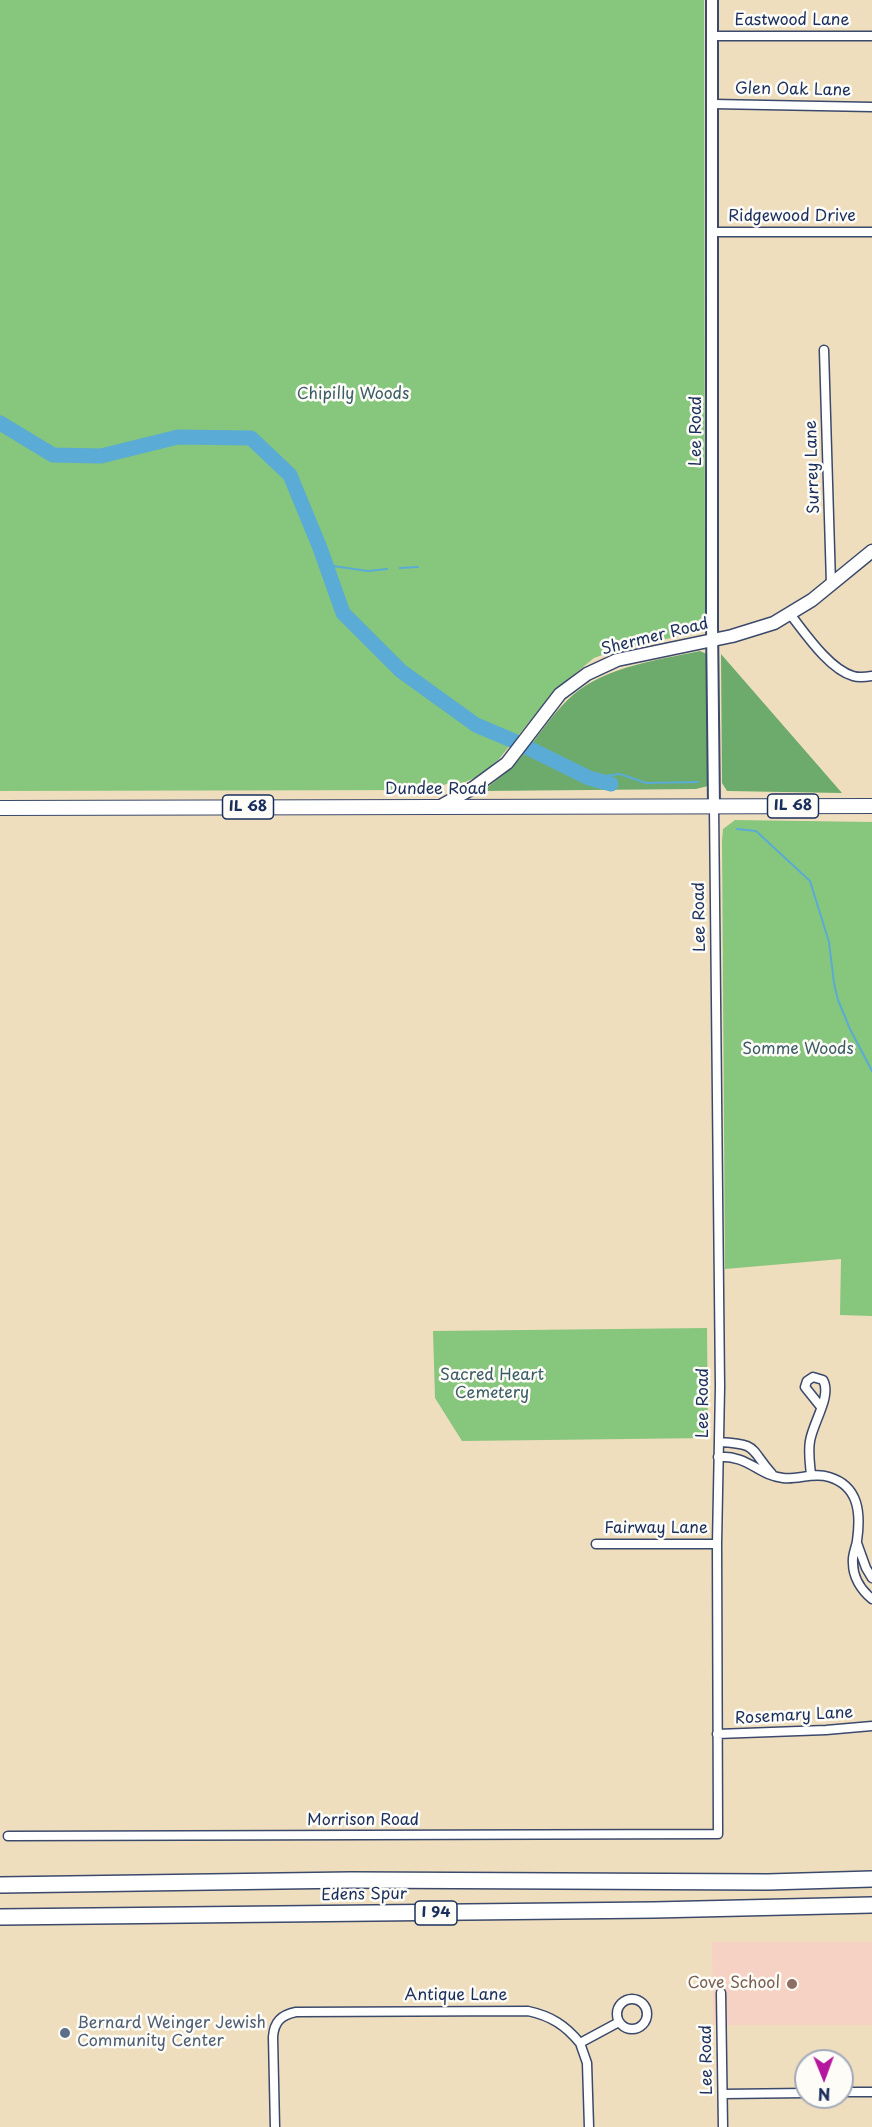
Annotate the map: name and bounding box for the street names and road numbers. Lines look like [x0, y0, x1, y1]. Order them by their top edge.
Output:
street label: Eastwood Lane [735, 11, 849, 31]
street label: Glen Oak Lane [735, 79, 851, 101]
street label: Ridgewood Drive [728, 207, 856, 227]
street label: Lee Road [687, 396, 707, 466]
street label: Surrey Lane [802, 420, 824, 514]
street label: Shermer Road [600, 614, 710, 660]
street label: Dundee Road [385, 780, 487, 800]
road number: IL 68 [768, 794, 818, 818]
road number: IL 68 [222, 795, 274, 819]
street label: Lee Road [690, 882, 710, 952]
street label: Lee Road [694, 1368, 714, 1438]
street label: Fairway Lane [604, 1519, 708, 1539]
street label: Rosemary Lane [734, 1703, 854, 1729]
street label: Morrison Road [307, 1811, 419, 1831]
street label: Edens Spur [321, 1885, 407, 1905]
road number: I 94 [415, 1901, 457, 1925]
street label: Antique Lane [405, 1986, 507, 2006]
street label: Lee Road [697, 2025, 717, 2095]

